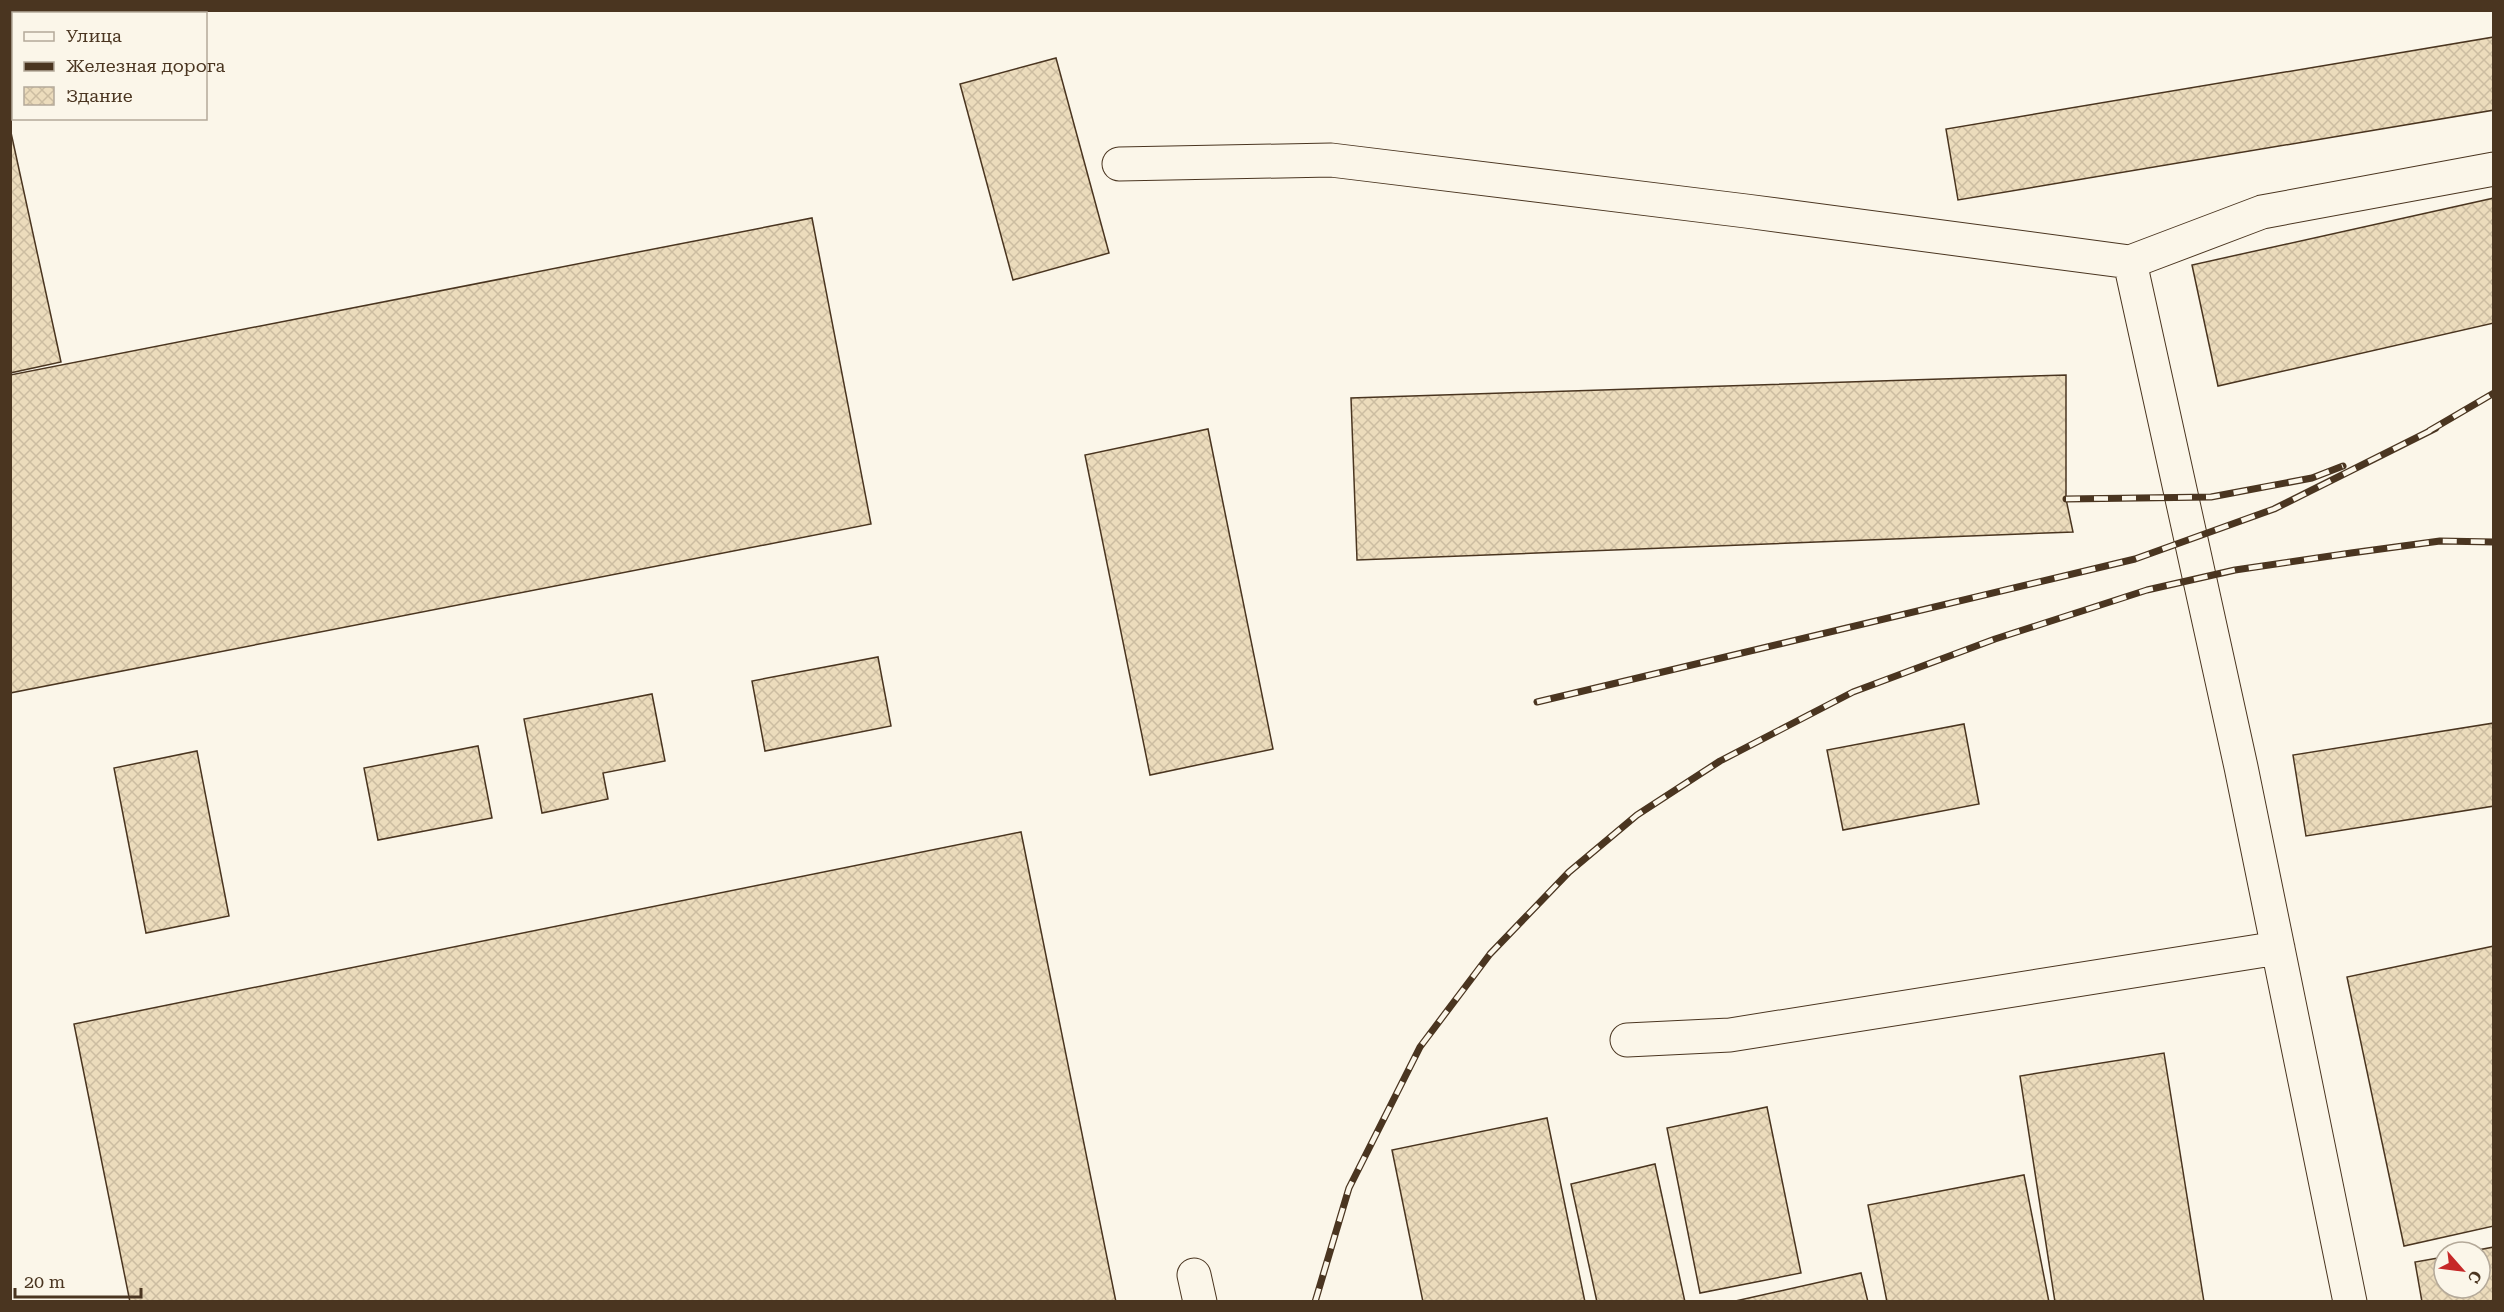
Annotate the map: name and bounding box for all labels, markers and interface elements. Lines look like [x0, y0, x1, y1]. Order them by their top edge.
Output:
legend [12, 12, 207, 120]
text: Улица [66, 25, 122, 46]
text: Железная дорога [66, 55, 226, 76]
text: Здание [66, 85, 133, 106]
north arrow [2432, 1240, 2492, 1300]
scale bar [15, 1261, 141, 1299]
text: С [2464, 1267, 2486, 1286]
text: 20 m [24, 1271, 65, 1292]

